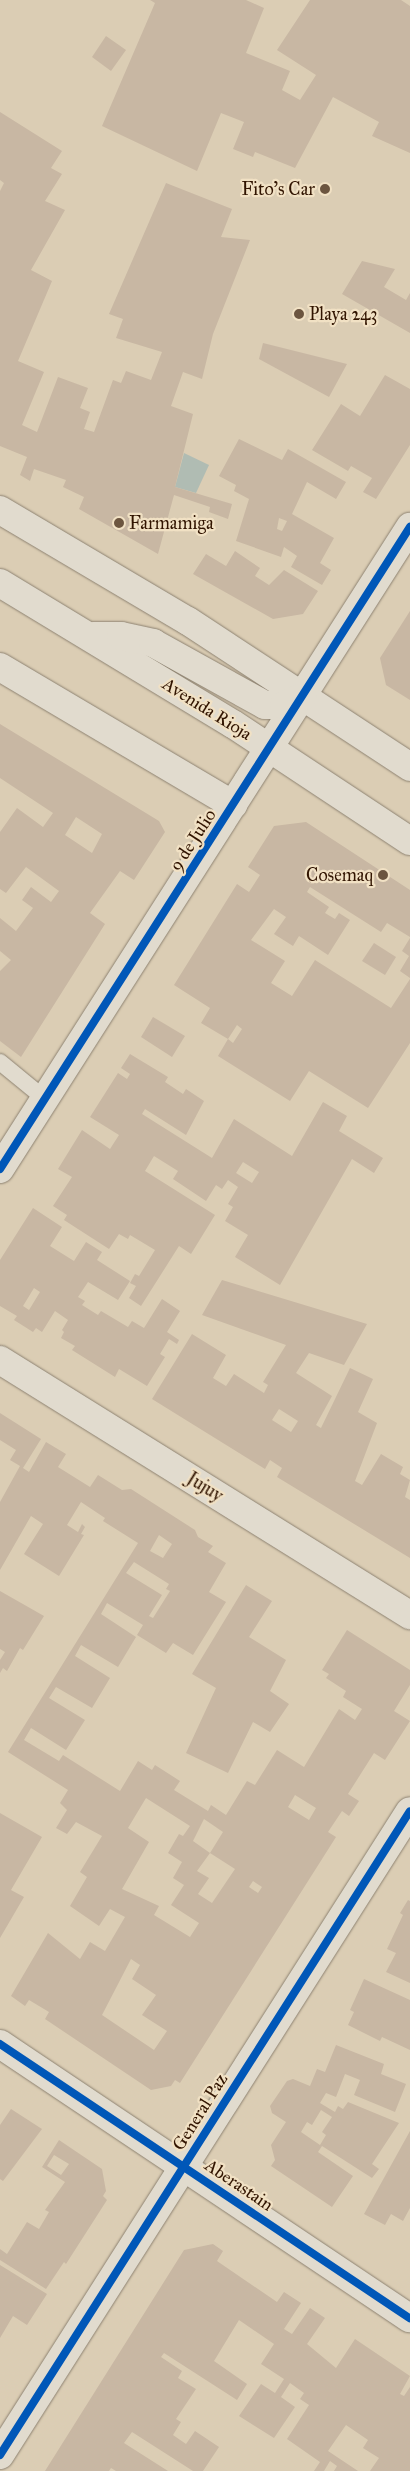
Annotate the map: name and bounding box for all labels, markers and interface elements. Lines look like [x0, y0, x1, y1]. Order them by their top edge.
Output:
place label: Fito's Car [241, 178, 315, 200]
marker: Fito's Car [319, 183, 331, 195]
place label: Playa 243 [309, 303, 377, 325]
marker: Playa 243 [293, 308, 305, 320]
place label: Farmamiga [129, 512, 213, 534]
marker: Farmamiga [113, 517, 125, 529]
street label: Avenida Rioja [158, 673, 256, 745]
street label: 9 de Julio [165, 805, 221, 875]
place label: Cosemaq [306, 864, 373, 886]
marker: Cosemaq [377, 869, 389, 881]
street label: Jujuy [183, 1468, 227, 1506]
street label: General Paz [168, 2069, 232, 2155]
street label: Aberastain [201, 2154, 277, 2216]

